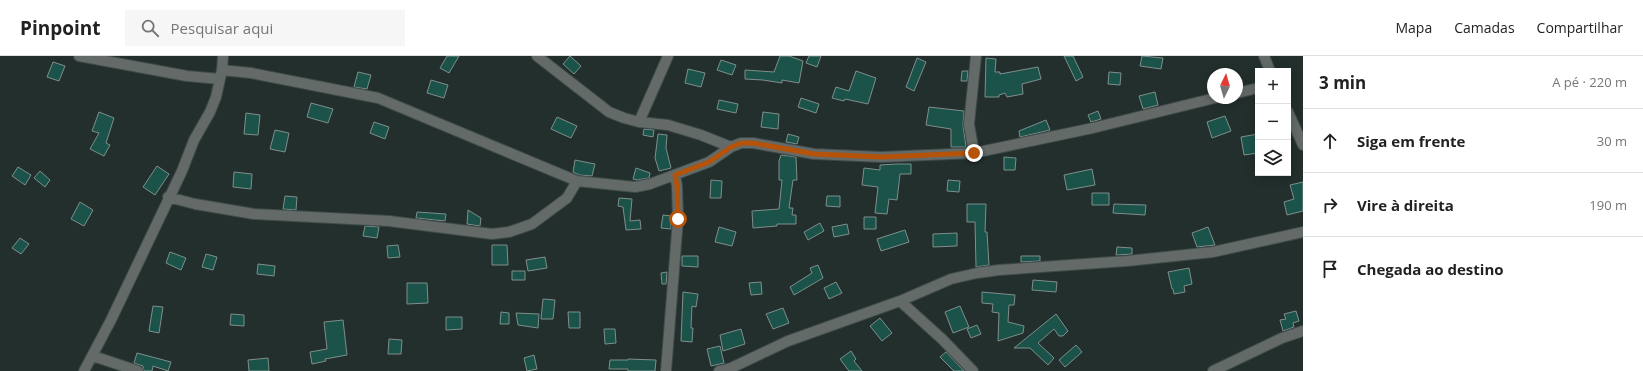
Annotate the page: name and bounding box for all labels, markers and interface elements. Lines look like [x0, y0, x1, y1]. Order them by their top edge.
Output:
search box [125, 10, 405, 46]
text: Pinpoint [20, 15, 101, 41]
icon: search [139, 17, 161, 39]
text: Pesquisar aqui [171, 18, 273, 38]
text: Mapa [1396, 18, 1432, 37]
text: Camadas [1454, 18, 1515, 37]
text: Compartilhar [1537, 18, 1623, 37]
north arrow [1207, 68, 1243, 104]
map controls [1255, 68, 1291, 176]
button: + [1255, 68, 1291, 104]
text: 3 min [1319, 71, 1366, 94]
text: A pé · 220 m [1552, 73, 1627, 91]
button: − [1255, 104, 1291, 140]
icon: ahead [1319, 130, 1341, 152]
text: Siga em frente [1357, 131, 1465, 151]
text: 30 m [1597, 132, 1627, 150]
button: layers [1255, 140, 1291, 176]
route end [965, 144, 983, 162]
icon: right [1319, 194, 1341, 216]
text: Vire à direita [1357, 195, 1454, 215]
text: 190 m [1589, 196, 1627, 214]
route start [669, 210, 687, 228]
icon: arrive [1319, 258, 1341, 280]
text: Chegada ao destino [1357, 259, 1504, 279]

